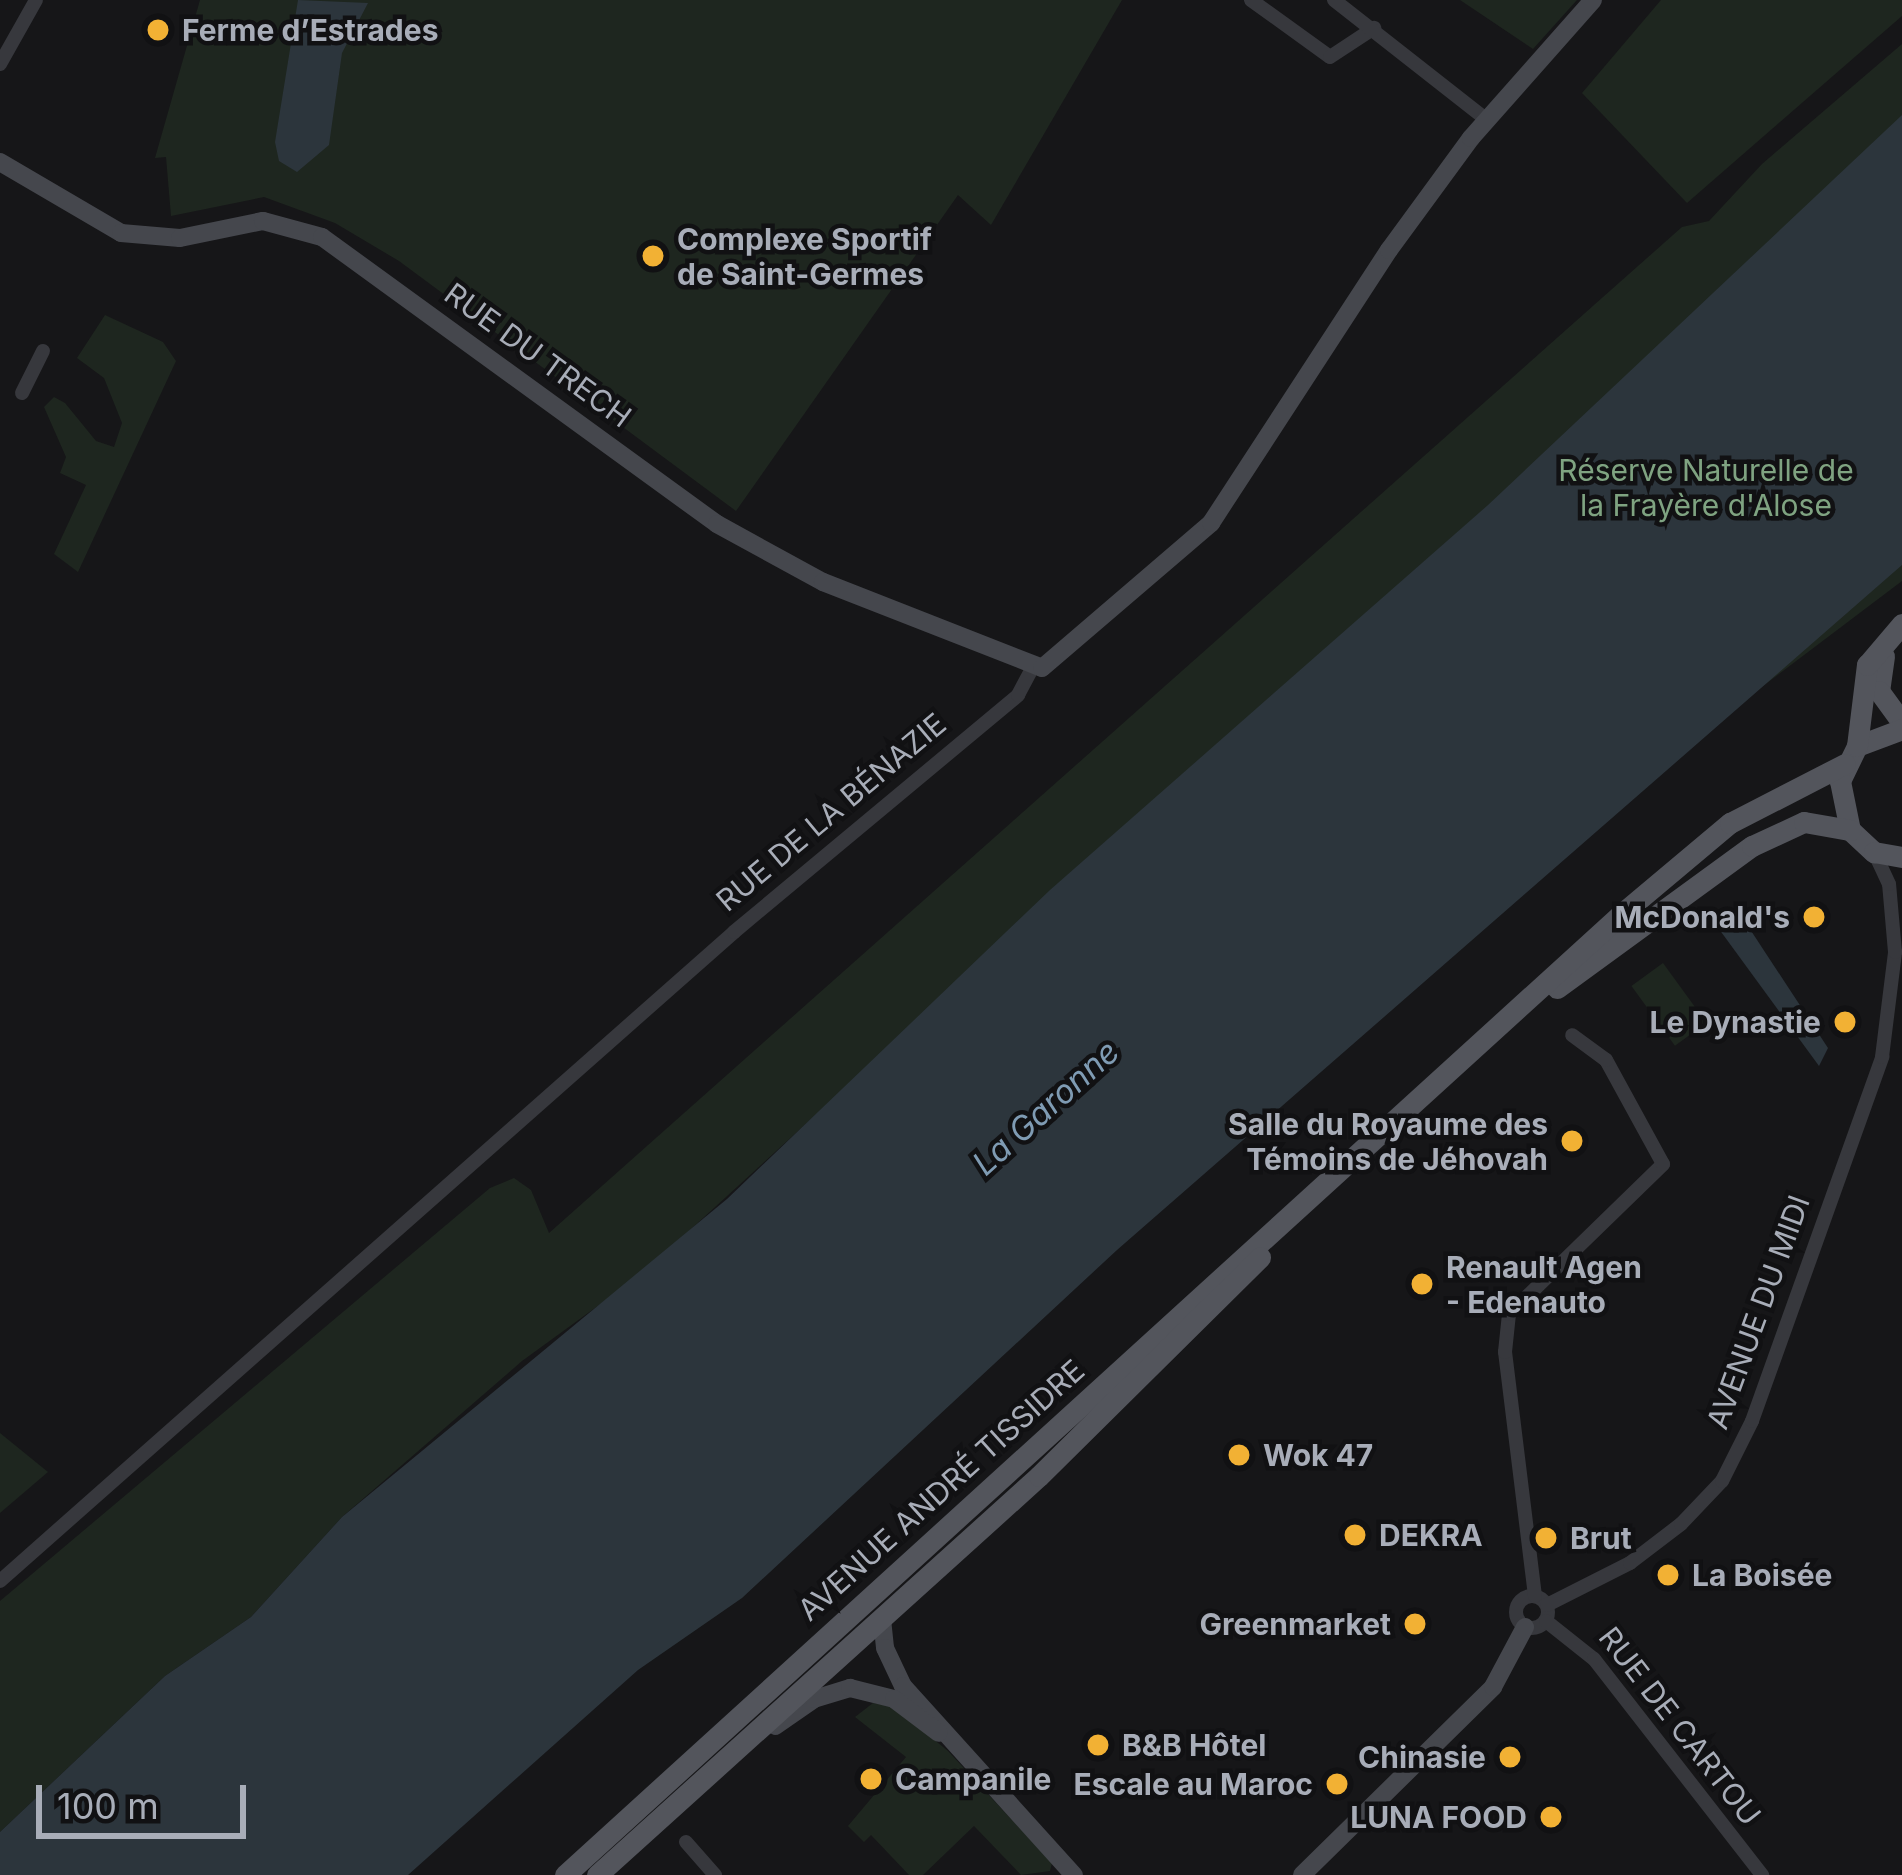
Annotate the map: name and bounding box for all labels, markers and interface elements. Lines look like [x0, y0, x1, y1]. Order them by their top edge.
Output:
place label: Ferme d’Estrades [182, 12, 438, 48]
marker: Ferme d’Estrades [145, 17, 171, 43]
place label: Complexe Sportif de Saint-Germes [677, 221, 932, 292]
marker: Complexe Sportif de Saint-Germes [640, 243, 666, 269]
street label: RUE DU TRECH [438, 275, 638, 435]
park label: Réserve Naturelle de la Frayère d'Alose [1558, 452, 1854, 522]
street label: RUE DE LA BÉNAZIE [709, 706, 953, 918]
place label: McDonald's [1614, 899, 1790, 935]
marker: McDonald's [1801, 904, 1827, 930]
place label: Le Dynastie [1649, 1004, 1821, 1040]
marker: Le Dynastie [1832, 1009, 1858, 1035]
water label: La Garonne [965, 1032, 1127, 1184]
place label: Salle du Royaume des Témoins de Jéhovah [1228, 1106, 1548, 1176]
marker: Salle du Royaume des Témoins de Jéhovah [1559, 1128, 1585, 1154]
street label: AVENUE DU MIDI [1699, 1190, 1817, 1434]
place label: Renault Agen - Edenauto [1446, 1249, 1642, 1320]
marker: Renault Agen - Edenauto [1409, 1271, 1435, 1297]
street label: AVENUE ANDRÉ TISSIDRE [791, 1352, 1091, 1628]
place label: Wok 47 [1263, 1437, 1373, 1473]
marker: Wok 47 [1226, 1442, 1252, 1468]
place label: DEKRA [1379, 1517, 1483, 1553]
place label: Brut [1570, 1520, 1632, 1556]
marker: DEKRA [1342, 1522, 1368, 1548]
marker: Brut [1533, 1525, 1559, 1551]
place label: La Boisée [1692, 1557, 1832, 1593]
marker: La Boisée [1655, 1562, 1681, 1588]
place label: Greenmarket [1200, 1606, 1391, 1642]
marker: Greenmarket [1402, 1611, 1428, 1637]
street label: RUE DE CARTOU [1592, 1620, 1768, 1832]
place label: B&B Hôtel [1122, 1727, 1266, 1763]
marker: B&B Hôtel [1085, 1732, 1111, 1758]
place label: Chinasie [1358, 1739, 1486, 1775]
marker: Chinasie [1497, 1744, 1523, 1770]
scale bar [42, 1761, 252, 1835]
place label: Campanile [895, 1761, 1051, 1797]
marker: Campanile [858, 1766, 884, 1792]
place label: Escale au Maroc [1073, 1766, 1313, 1802]
marker: Escale au Maroc [1324, 1771, 1350, 1797]
text: 100 m [57, 1784, 159, 1828]
place label: LUNA FOOD [1350, 1799, 1527, 1835]
marker: LUNA FOOD [1538, 1804, 1564, 1830]

